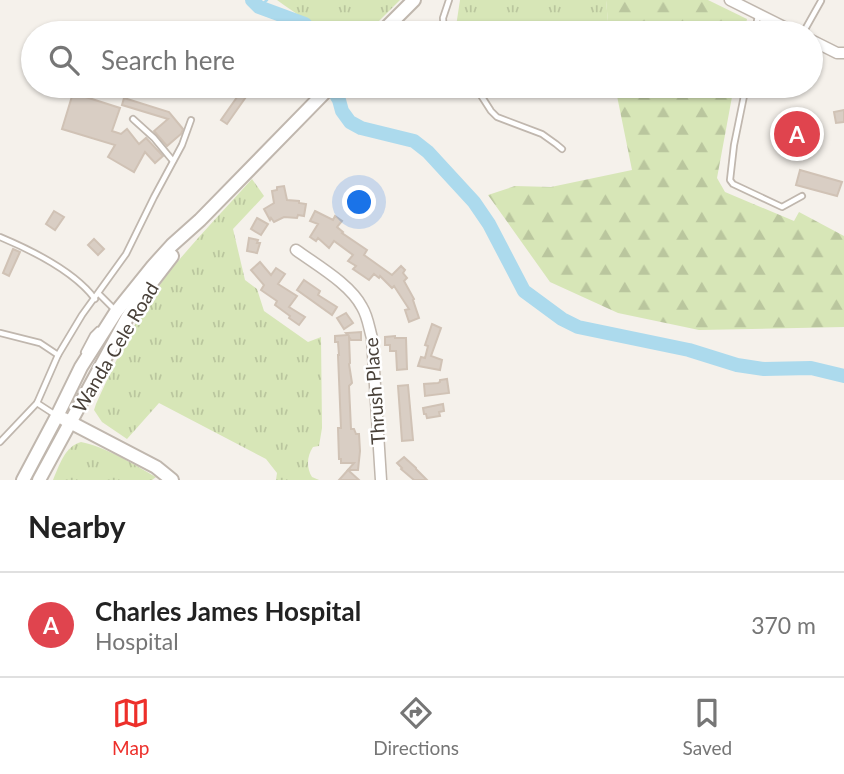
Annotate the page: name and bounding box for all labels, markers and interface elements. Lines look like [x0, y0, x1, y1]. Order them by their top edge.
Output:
search box [21, 21, 823, 98]
icon: search [45, 41, 83, 79]
text: Search here [101, 44, 235, 76]
pin: A [774, 108, 820, 160]
your location [342, 185, 376, 219]
street label: Wanda Cele Road [67, 278, 163, 416]
street label: Thrush Place [359, 337, 389, 445]
text: Nearby [28, 508, 126, 544]
text: Charles James Hospital [95, 595, 361, 627]
text: A [43, 611, 59, 639]
text: 370 m [751, 611, 816, 639]
text: Hospital [95, 627, 179, 655]
tab: Map [112, 694, 150, 759]
tab: Directions [373, 694, 459, 759]
tab: Saved [683, 694, 732, 759]

